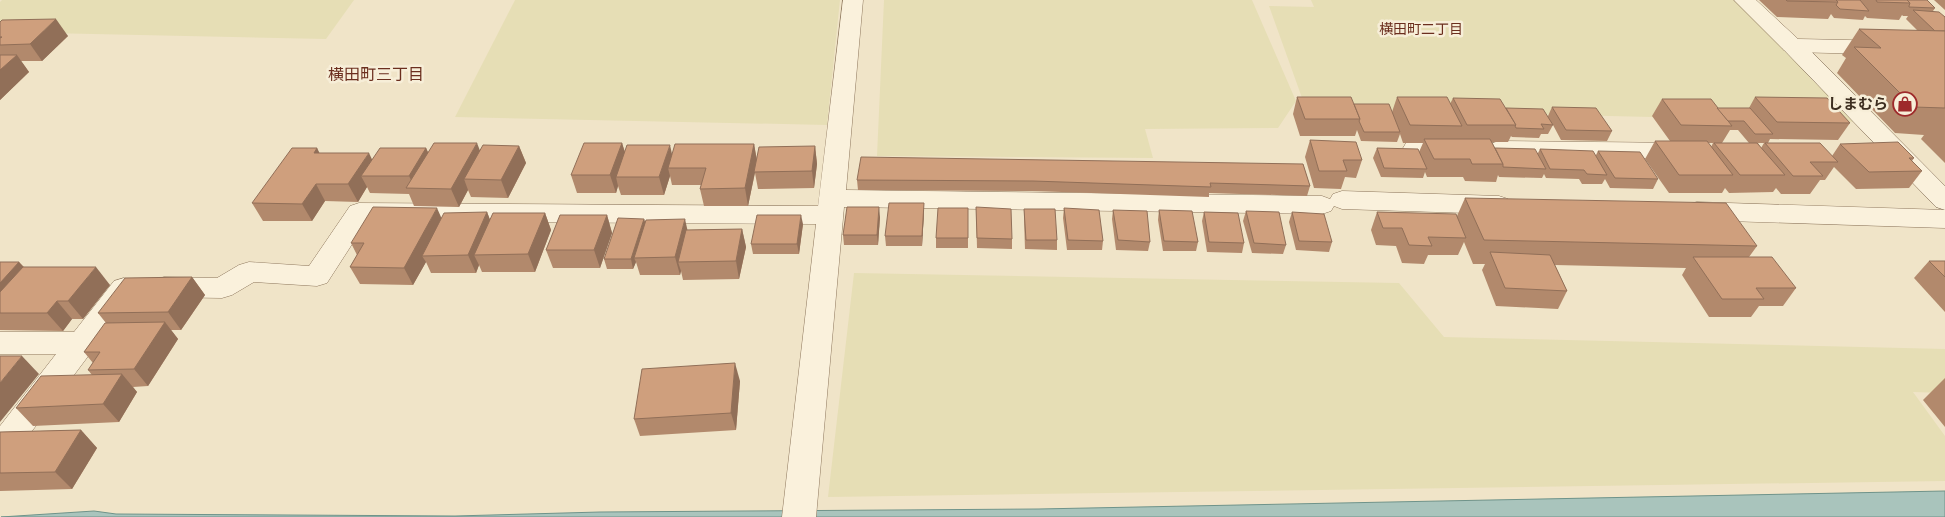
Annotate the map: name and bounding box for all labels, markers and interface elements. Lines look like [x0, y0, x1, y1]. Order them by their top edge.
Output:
district label: 横田町二丁目 [1379, 22, 1463, 37]
district label: 横田町三丁目 [328, 66, 424, 83]
shop icon: しまむら [1892, 91, 1918, 117]
place label: しまむら [1828, 96, 1888, 112]

